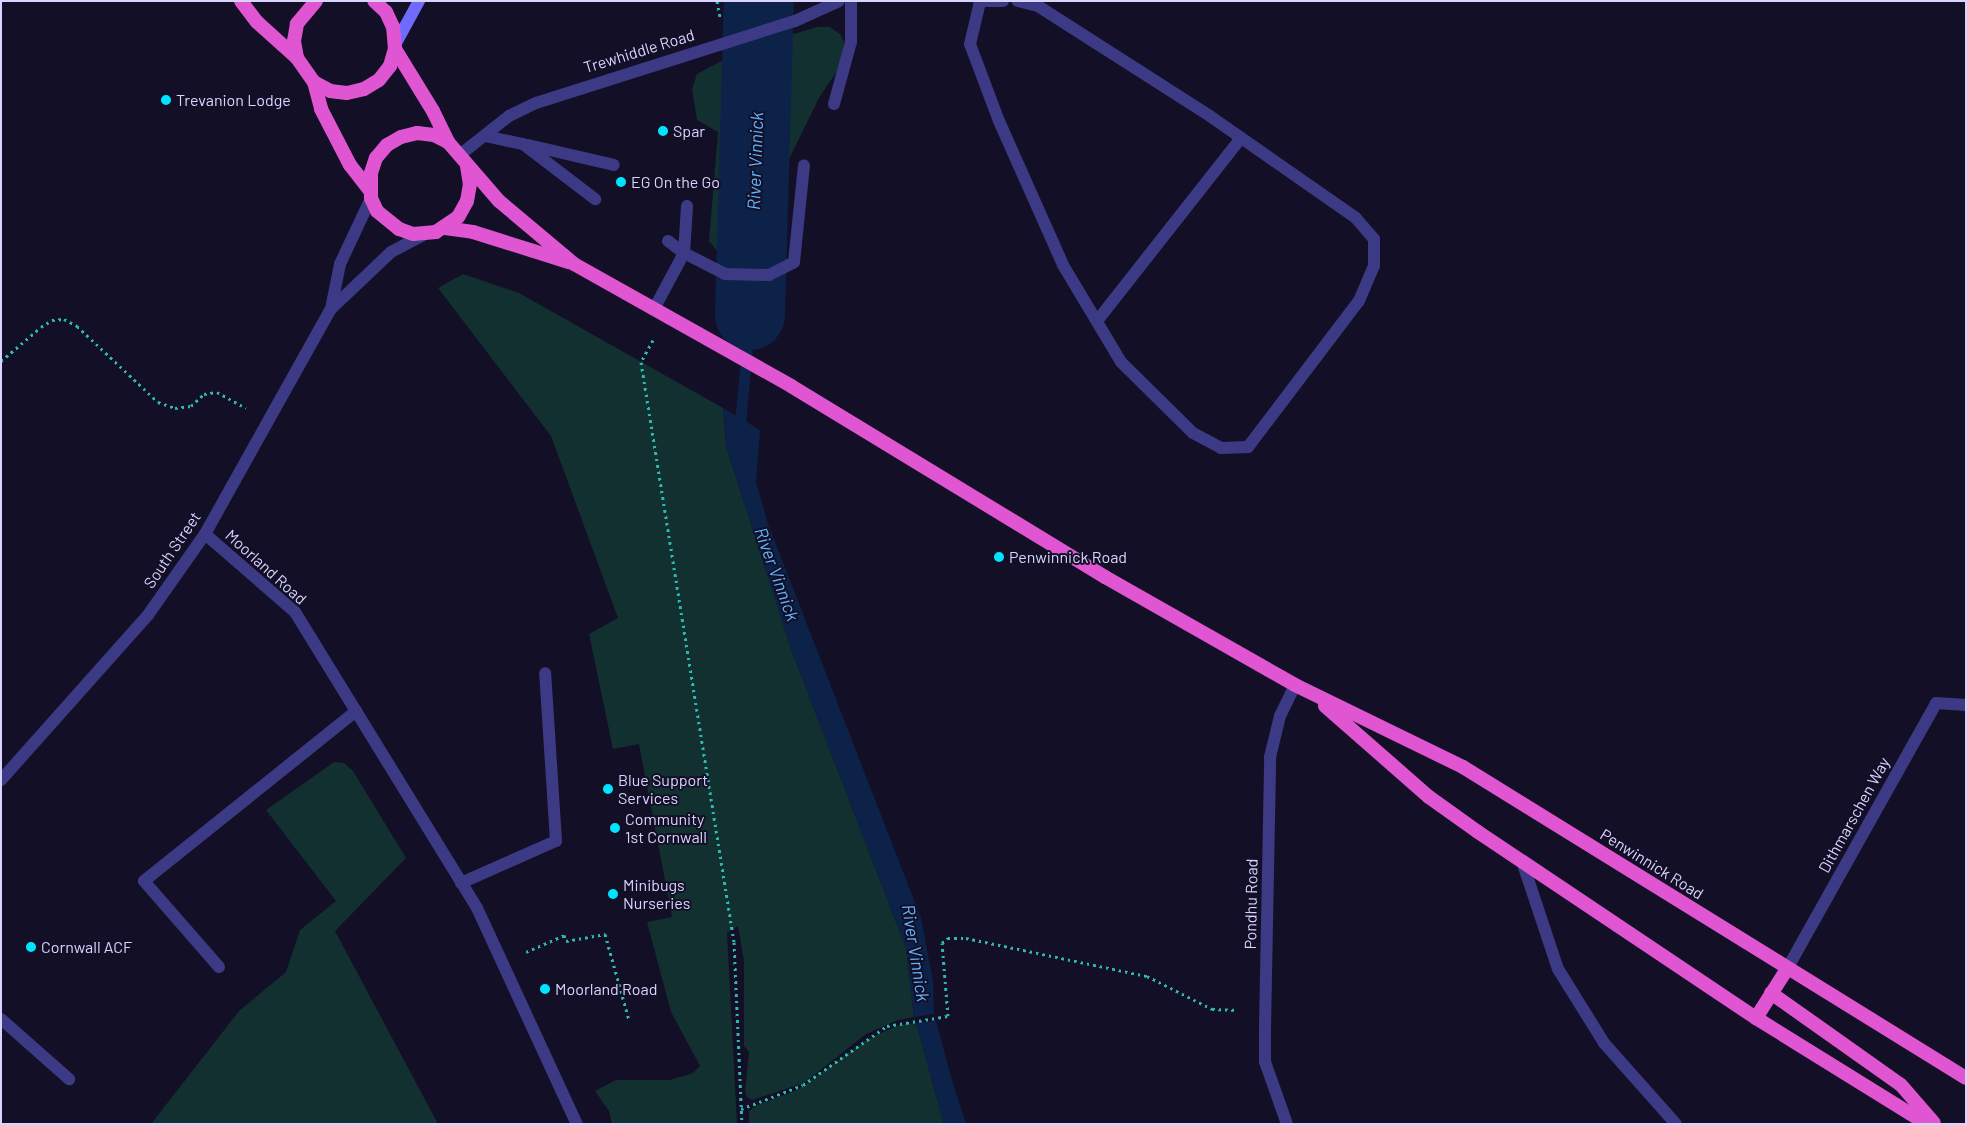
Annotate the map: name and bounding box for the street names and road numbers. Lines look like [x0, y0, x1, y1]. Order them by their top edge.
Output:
street label: Trewhiddle Road [581, 25, 697, 77]
street label: South Street [139, 508, 205, 592]
street label: Moorland Road [222, 526, 310, 608]
street label: Dithmarschen Way [1814, 754, 1894, 876]
street label: Penwinnick Road [1597, 825, 1707, 903]
street label: Pondhu Road [1241, 858, 1261, 950]

